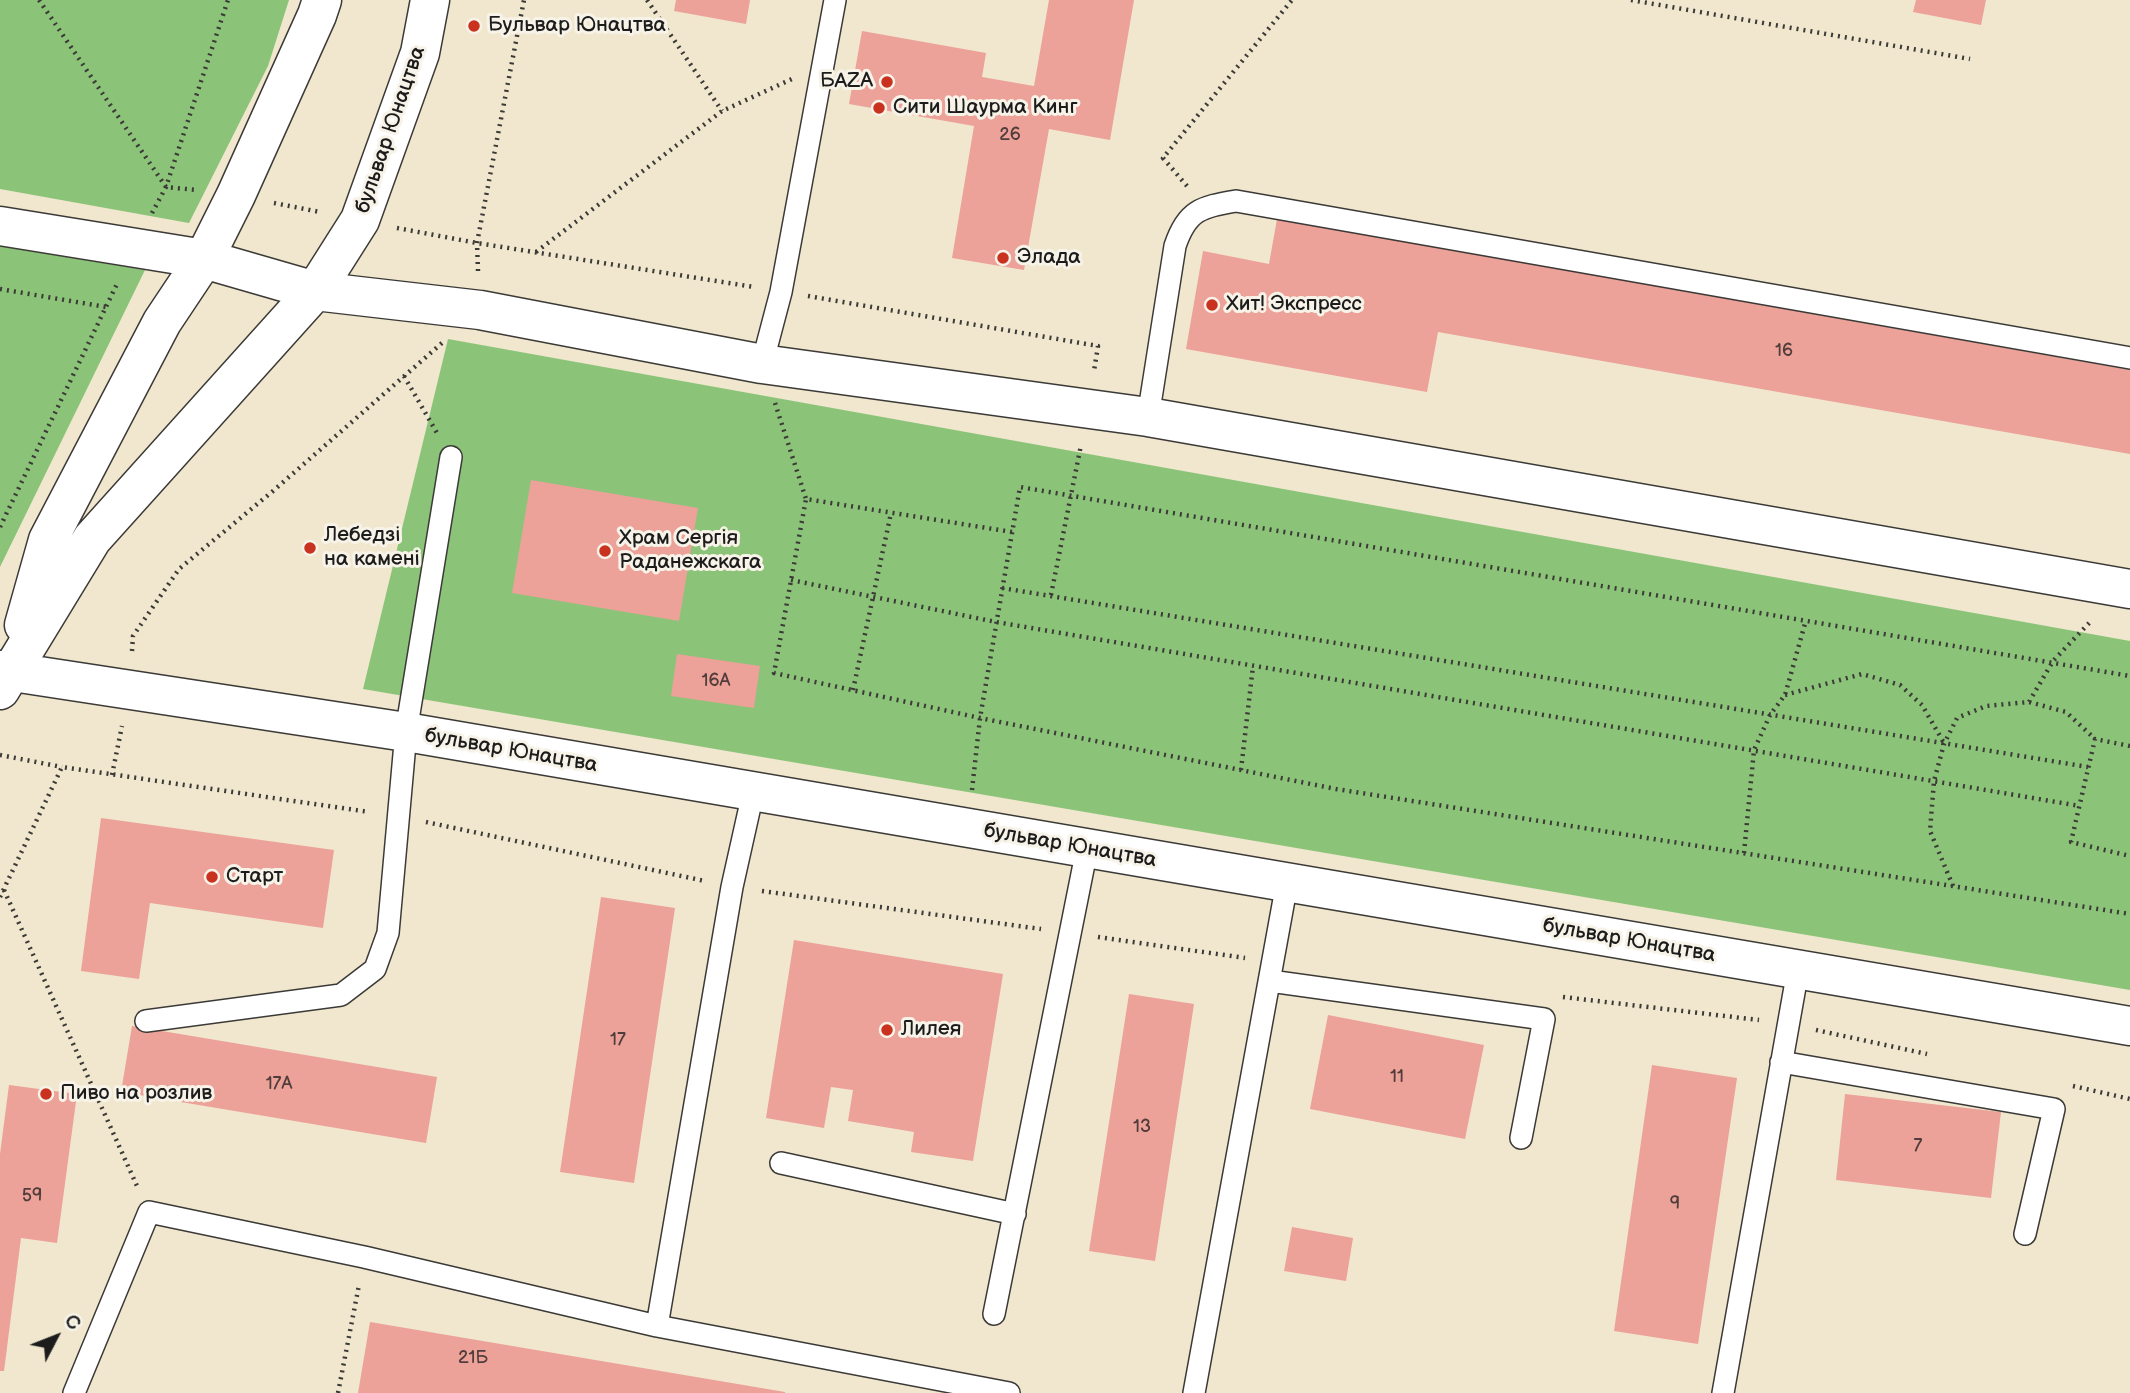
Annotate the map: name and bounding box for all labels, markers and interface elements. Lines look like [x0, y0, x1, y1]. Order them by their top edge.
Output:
place label: Бульвар Юнацтва [488, 13, 666, 39]
marker: Бульвар Юнацтва [466, 18, 482, 34]
street label: бульвар Юнацтва [351, 43, 431, 217]
place label: БАZA [820, 69, 873, 95]
marker: БАZA [879, 74, 895, 90]
place label: Сити Шаурма Кинг [893, 95, 1078, 121]
marker: Сити Шаурма Кинг [871, 100, 887, 116]
house number: 26 [999, 124, 1021, 146]
place label: Элада [1017, 245, 1081, 271]
marker: Элада [995, 250, 1011, 266]
place label: Хит! Экспресс [1226, 292, 1362, 318]
marker: Хит! Экспресс [1204, 297, 1220, 313]
house number: 16 [1775, 340, 1793, 362]
place label: Лебедзі на камені [324, 523, 420, 573]
place label: Храм Сергія Раданежскага [619, 526, 761, 576]
marker: Лебедзі на камені [302, 540, 318, 556]
marker: Храм Сергія Раданежскага [597, 543, 613, 559]
house number: 16А [702, 670, 730, 692]
street label: бульвар Юнацтва [423, 723, 599, 779]
street label: бульвар Юнацтва [982, 818, 1158, 874]
place label: Старт [226, 864, 283, 890]
marker: Старт [204, 869, 220, 885]
street label: бульвар Юнацтва [1541, 913, 1717, 969]
place label: Лилея [901, 1017, 961, 1043]
marker: Лилея [879, 1022, 895, 1038]
house number: 17 [610, 1029, 626, 1051]
house number: 11 [1390, 1066, 1404, 1088]
house number: 17А [266, 1073, 292, 1095]
place label: Пиво на розлив [60, 1081, 212, 1107]
marker: Пиво на розлив [38, 1086, 54, 1102]
house number: 13 [1133, 1116, 1151, 1138]
house number: 7 [1914, 1135, 1922, 1157]
house number: 59 [22, 1185, 42, 1207]
house number: 9 [1670, 1193, 1680, 1215]
north arrow [21, 1302, 91, 1372]
text: С [59, 1310, 85, 1335]
house number: 21Б [458, 1347, 488, 1369]

